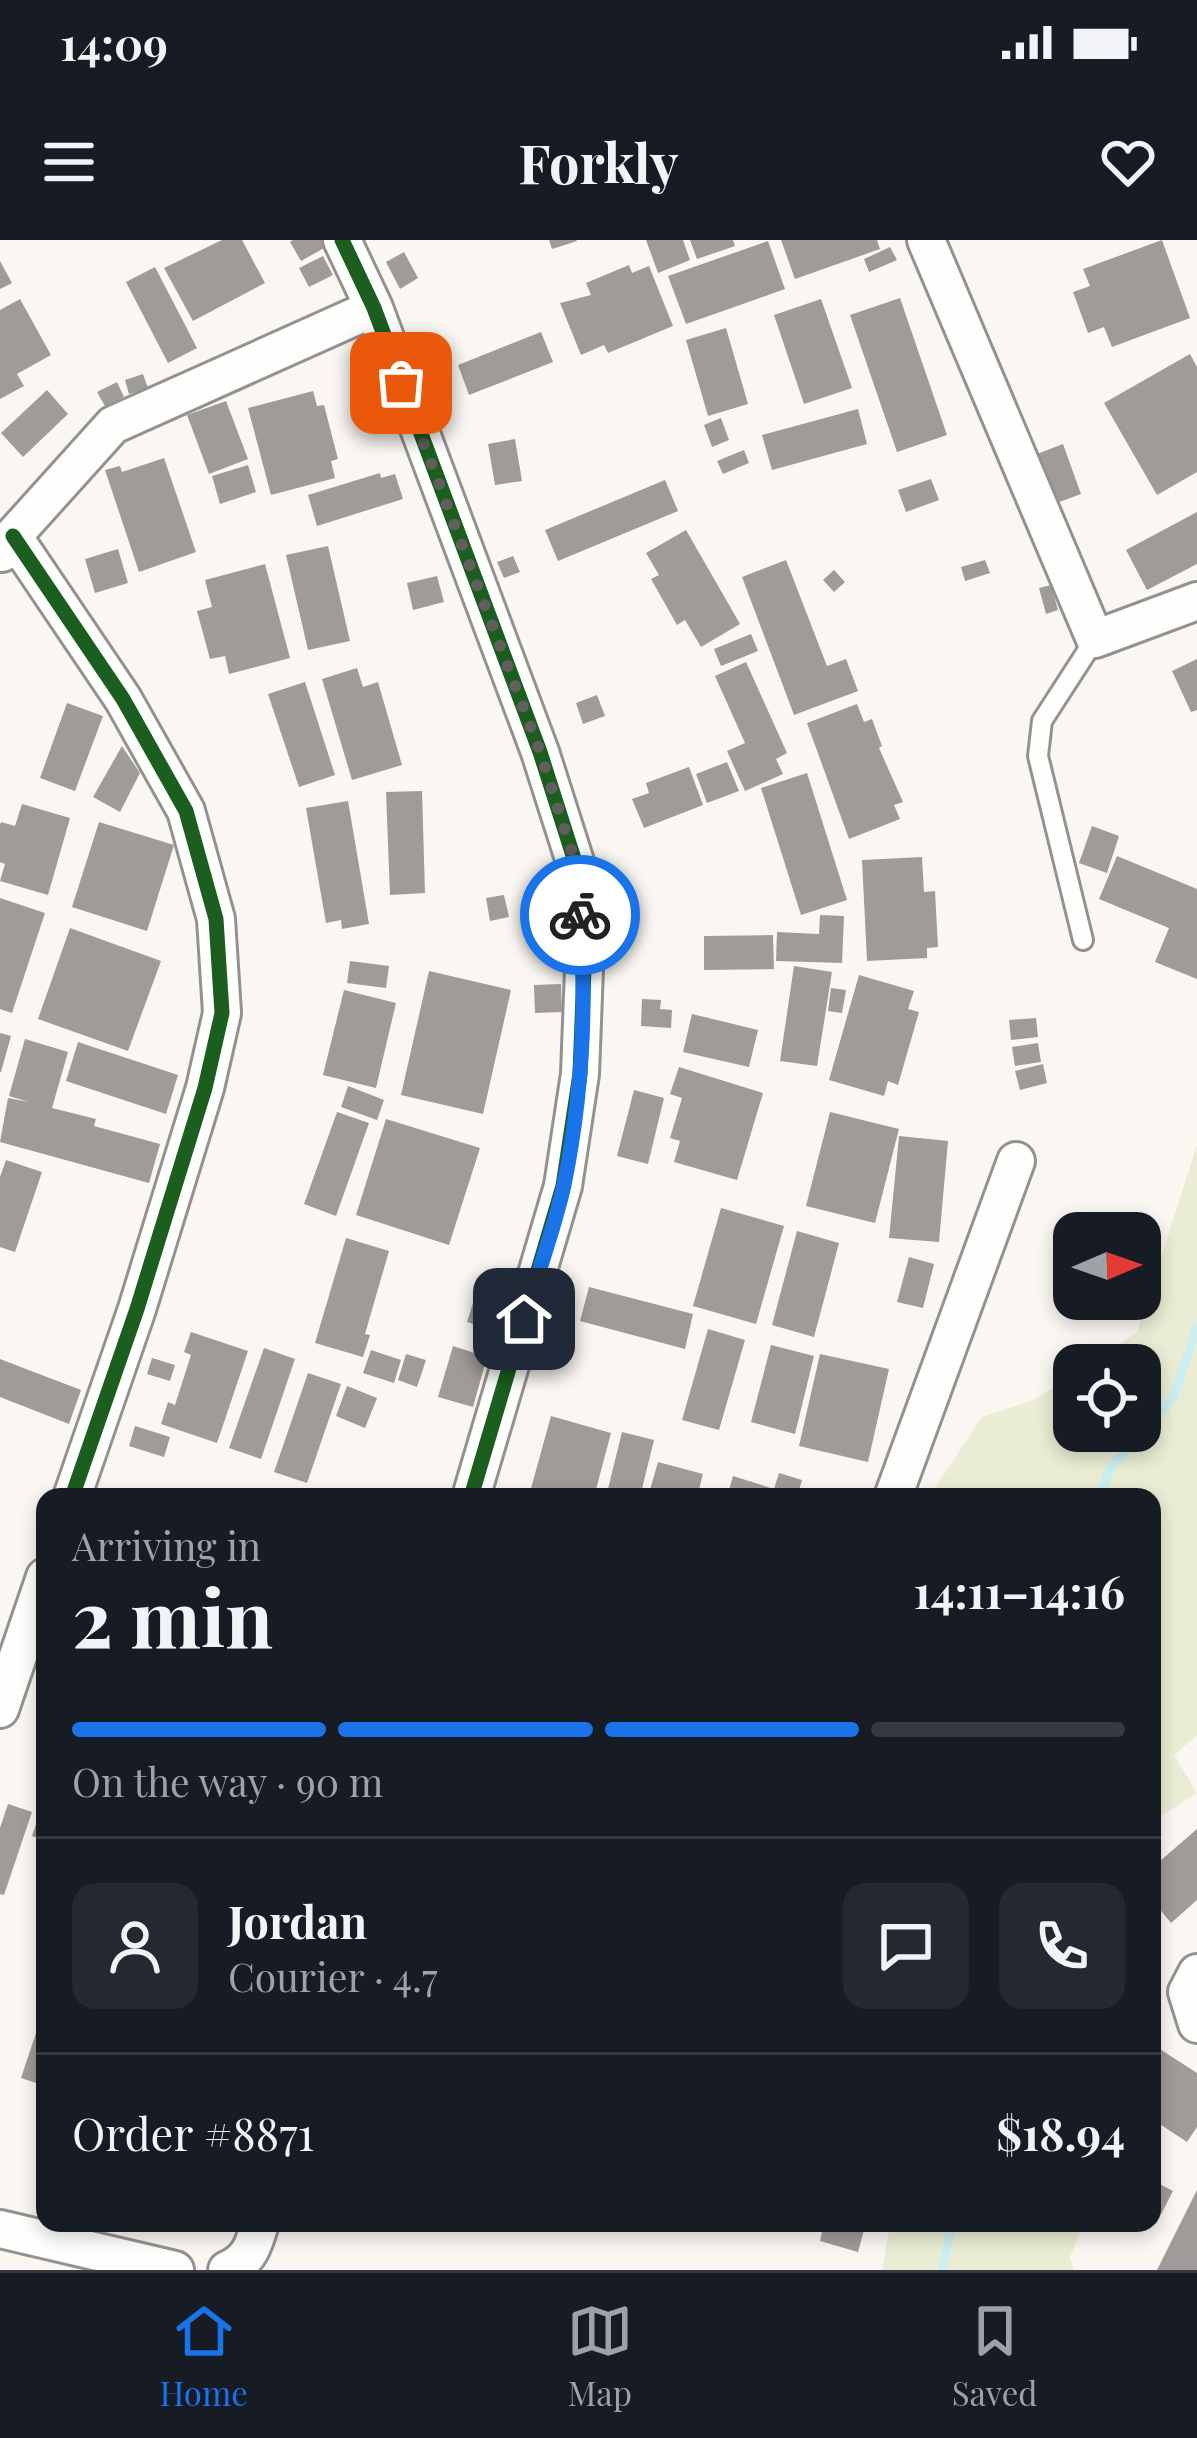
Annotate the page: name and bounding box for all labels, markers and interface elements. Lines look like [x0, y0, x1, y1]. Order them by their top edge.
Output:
text: 14:09 [60, 12, 168, 72]
text: Forkly [518, 126, 679, 198]
icon: menu [36, 129, 102, 195]
icon: heart [1095, 129, 1161, 195]
pin [350, 332, 452, 434]
icon: bag [368, 350, 434, 416]
courier [520, 855, 640, 975]
icon: bike [547, 882, 613, 948]
north arrow [1053, 1212, 1161, 1320]
map controls [1053, 1212, 1161, 1452]
pin [473, 1268, 575, 1370]
icon: home [491, 1286, 557, 1352]
button: locate [1053, 1344, 1161, 1452]
text: Arriving in [72, 1519, 261, 1571]
text: 14:11–14:16 [913, 1560, 1125, 1620]
text: 2 min [72, 1564, 273, 1668]
text: On the way · 90 m [72, 1755, 384, 1807]
button: person [72, 1883, 198, 2009]
button: chat [843, 1883, 969, 2009]
button: phone [999, 1883, 1125, 2009]
text: Jordan [228, 1890, 367, 1950]
text: Courier · 4.7 [228, 1950, 438, 2002]
text: Order #8871 [72, 2102, 314, 2162]
text: $18.94 [996, 2102, 1125, 2162]
tab: Home [159, 2298, 248, 2414]
tab: Map [567, 2298, 633, 2414]
tab: Saved [952, 2298, 1038, 2414]

